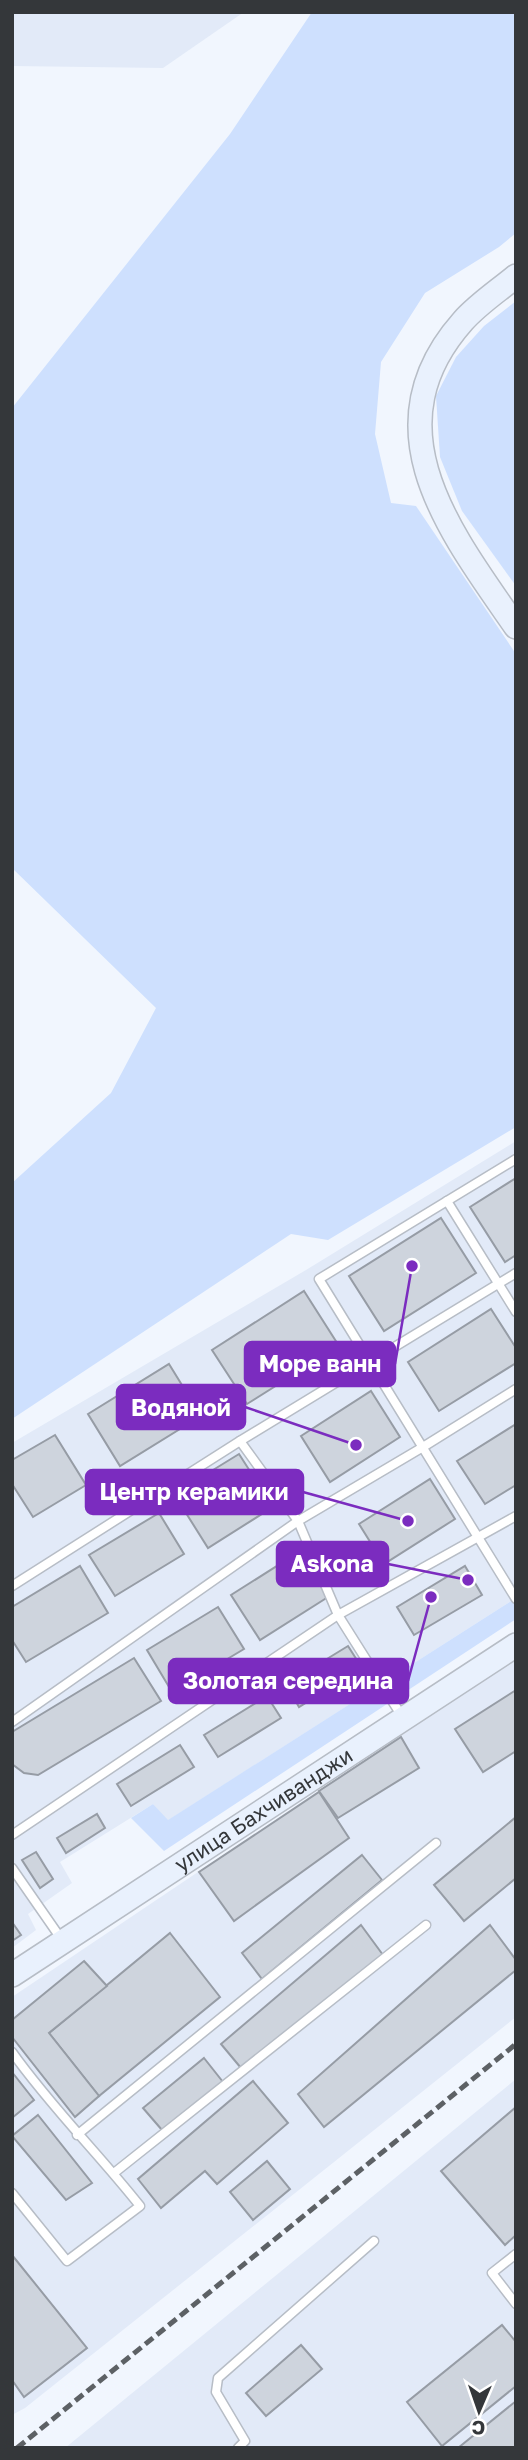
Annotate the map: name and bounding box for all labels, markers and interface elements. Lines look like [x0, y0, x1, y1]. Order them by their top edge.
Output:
callout: Море ванн [245, 1342, 395, 1386]
text: Море ванн [259, 1349, 381, 1377]
callout: Водяной [117, 1385, 245, 1429]
text: Водяной [131, 1393, 231, 1421]
callout: Центр керамики [86, 1470, 303, 1514]
text: Центр керамики [99, 1477, 289, 1505]
callout: Askona [277, 1542, 388, 1586]
text: Askona [290, 1549, 374, 1577]
callout: Золотая середина [169, 1659, 408, 1703]
text: Золотая середина [183, 1666, 393, 1694]
street label: улица Бахчиванджи [169, 1742, 357, 1877]
north arrow [444, 2376, 514, 2446]
text: С [471, 2417, 486, 2440]

